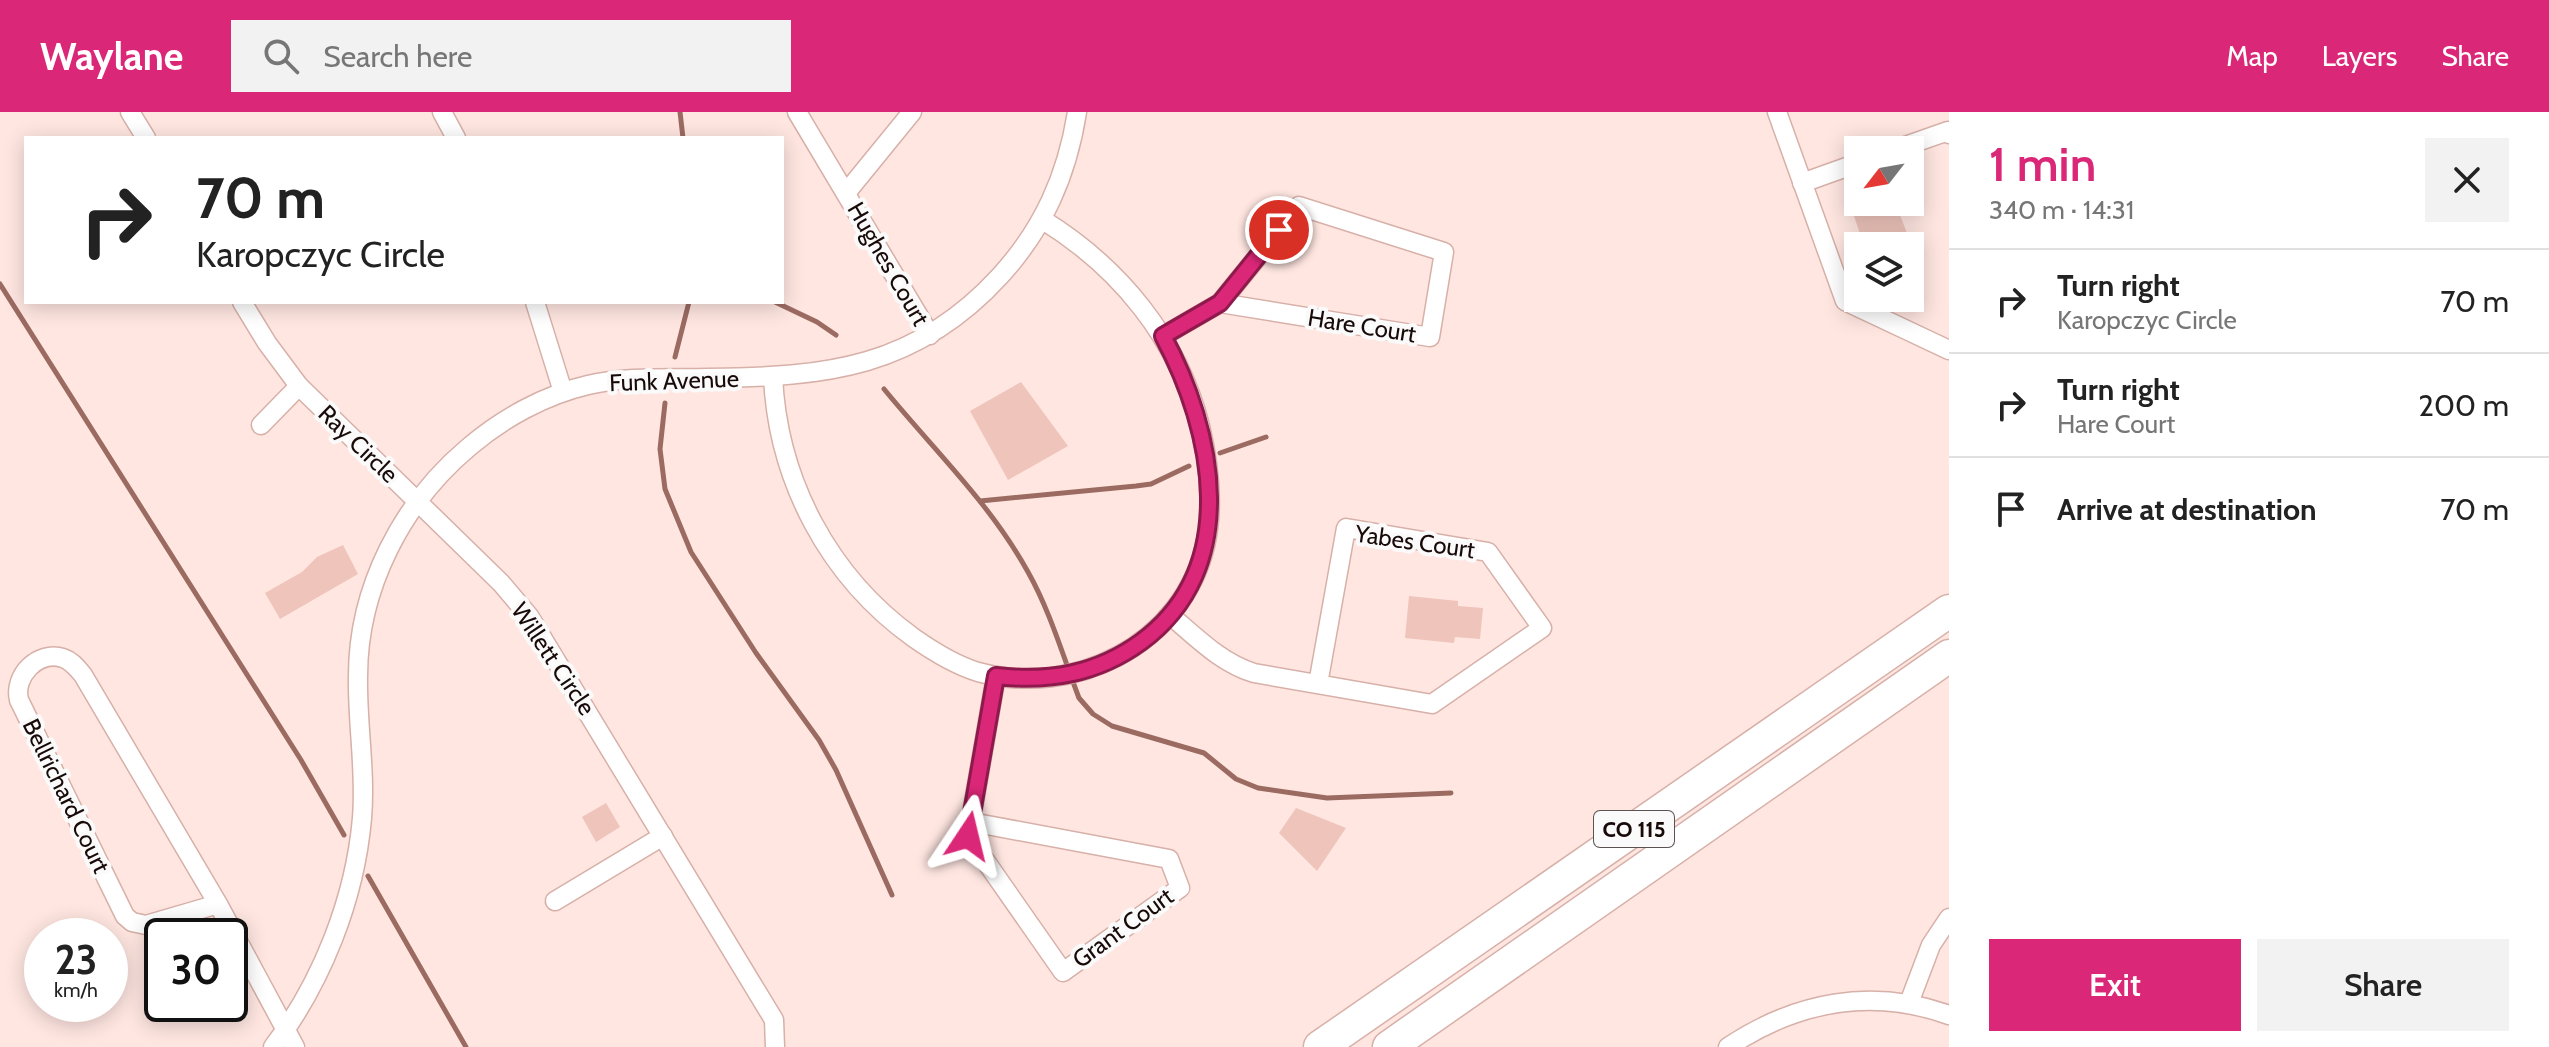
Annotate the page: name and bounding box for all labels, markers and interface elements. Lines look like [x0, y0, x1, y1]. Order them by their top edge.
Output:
search box [231, 20, 791, 92]
text: Waylane [40, 33, 183, 80]
icon: search [259, 34, 303, 78]
text: Search here [323, 38, 472, 75]
text: Map [2226, 39, 2278, 73]
text: Layers [2322, 39, 2397, 73]
text: Share [2441, 39, 2509, 73]
text: 1 min [1989, 135, 2096, 193]
north arrow [1844, 136, 1924, 216]
map controls [1844, 136, 1924, 312]
button: close [2425, 138, 2509, 222]
text: 70 m [196, 164, 325, 232]
icon: right [64, 168, 168, 272]
text: 340 m · 14:31 [1989, 194, 2134, 226]
pin [1245, 196, 1313, 264]
street label: Hughes Court [841, 197, 935, 331]
icon: arrive [1257, 208, 1301, 252]
text: Karopczyc Circle [196, 232, 445, 276]
button: layers [1844, 232, 1924, 312]
text: Turn right [2057, 267, 2180, 304]
icon: right [1989, 279, 2033, 323]
text: 70 m [2440, 283, 2509, 320]
street label: Hare Court [1306, 303, 1418, 348]
text: Karopczyc Circle [2057, 304, 2237, 336]
street label: Funk Avenue [609, 364, 739, 397]
text: Turn right [2057, 371, 2180, 408]
icon: right [1989, 383, 2033, 427]
text: 200 m [2418, 387, 2509, 424]
street label: Ray Circle [312, 399, 404, 489]
text: Hare Court [2057, 408, 2175, 440]
icon: arrive [1989, 487, 2033, 531]
text: Arrive at destination [2057, 491, 2317, 528]
text: 70 m [2440, 491, 2509, 528]
street label: Yabes Court [1352, 519, 1477, 564]
street label: Willett Circle [505, 597, 602, 720]
street label: Bellrichard Court [17, 714, 116, 878]
position arrow [926, 794, 1010, 878]
road number: CO 115 [1594, 811, 1674, 847]
street label: Grant Court [1067, 881, 1179, 974]
speed limit sign: 30 [144, 918, 248, 1022]
text: 23 [55, 935, 97, 984]
button: Exit [1989, 939, 2241, 1031]
button: Share [2257, 939, 2509, 1031]
text: km/h [54, 978, 98, 1002]

